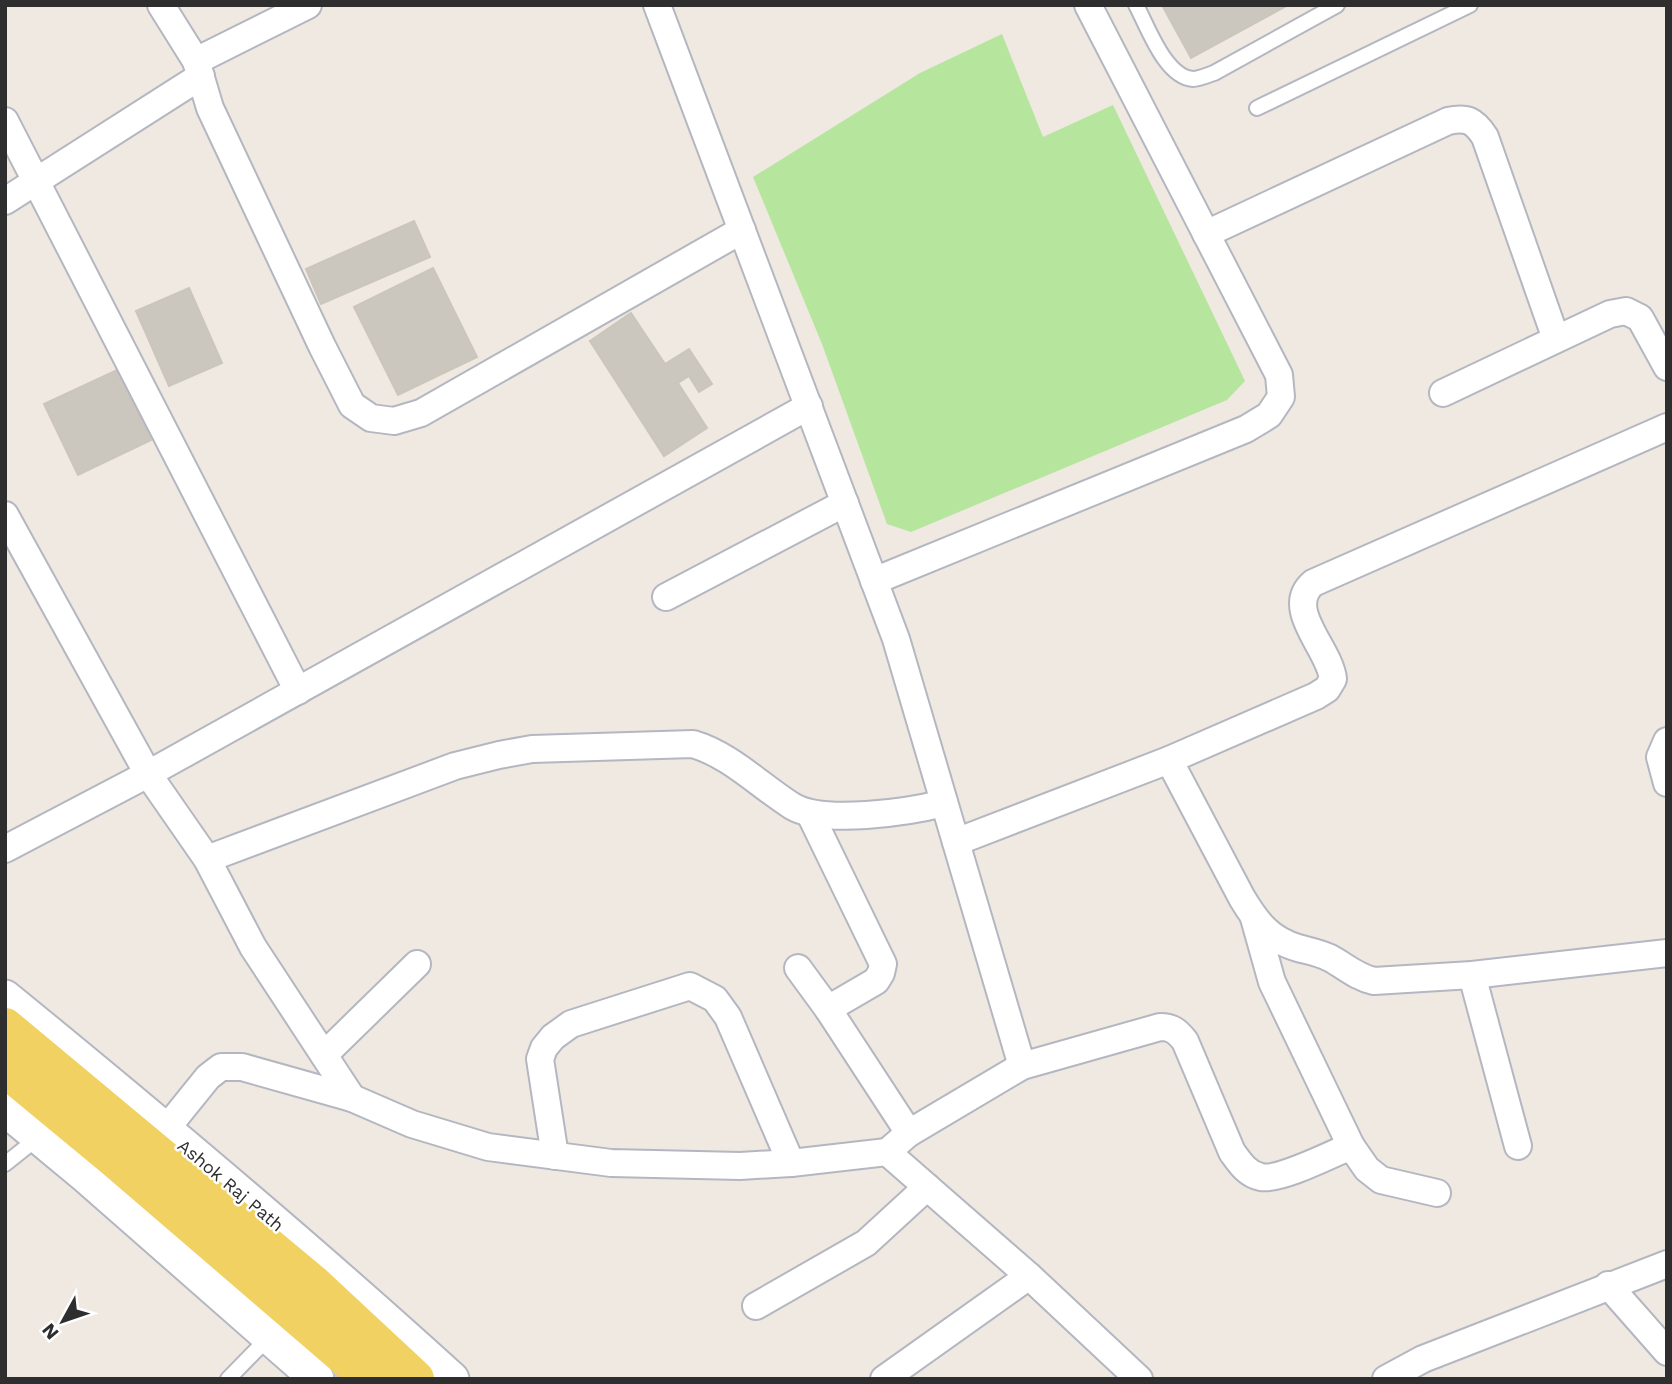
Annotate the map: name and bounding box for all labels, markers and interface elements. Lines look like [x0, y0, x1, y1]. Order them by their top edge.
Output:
street label: Ashok Raj Path [174, 1135, 288, 1235]
north arrow [28, 1286, 98, 1356]
text: N [37, 1319, 64, 1344]

